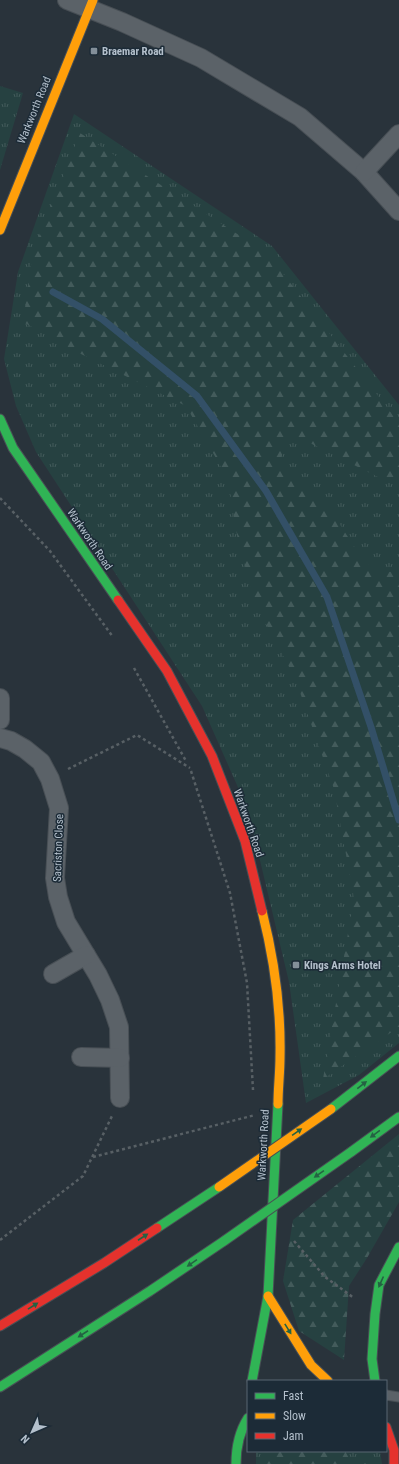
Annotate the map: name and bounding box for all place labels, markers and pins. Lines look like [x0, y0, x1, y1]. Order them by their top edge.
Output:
place label: Braemar Road [102, 45, 164, 58]
marker: Braemar Road [89, 46, 99, 56]
place label: Kings Arms Hotel [304, 959, 381, 972]
marker: Kings Arms Hotel [291, 960, 301, 970]

